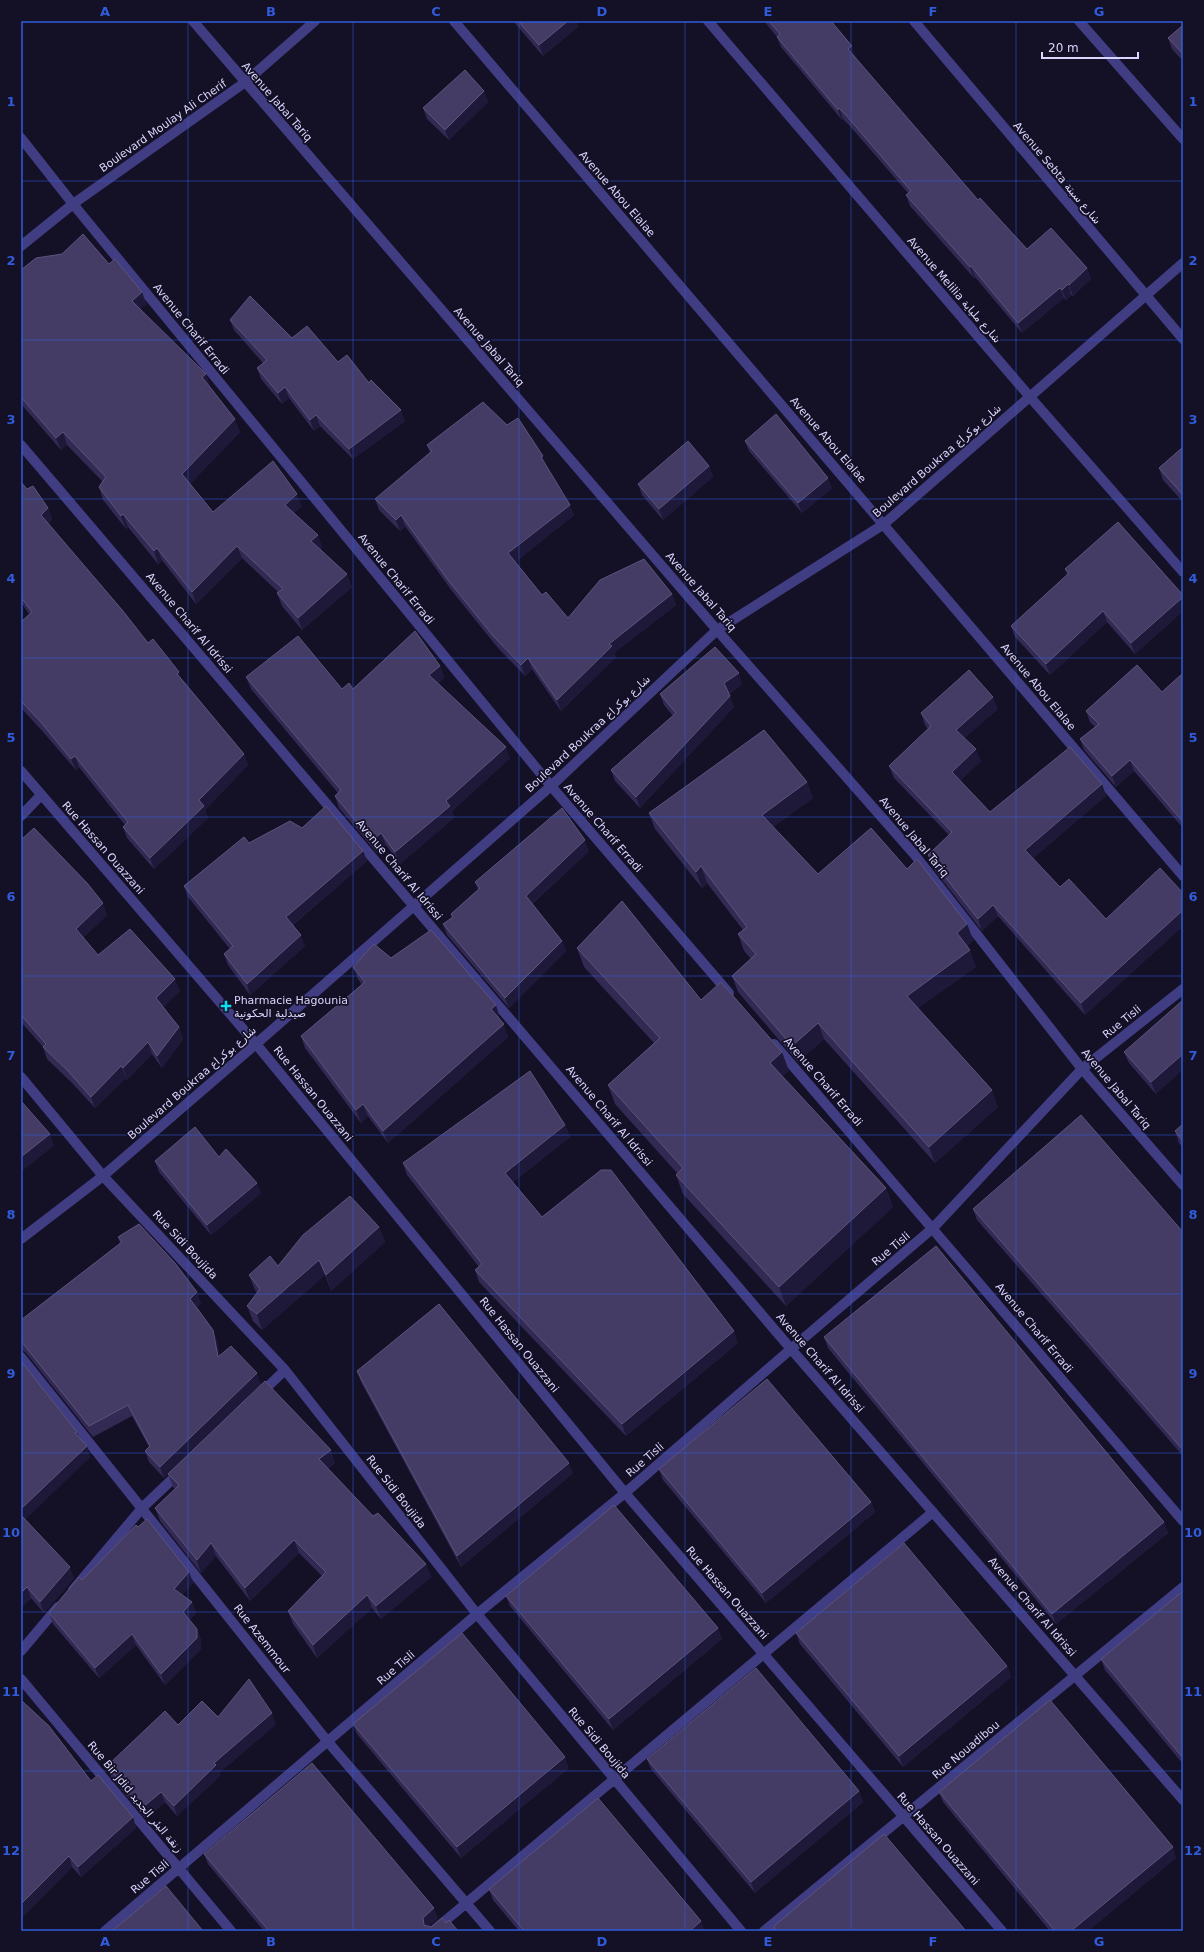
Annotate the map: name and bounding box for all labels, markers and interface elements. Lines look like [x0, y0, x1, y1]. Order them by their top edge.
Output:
text: A [100, 4, 110, 19]
text: B [266, 4, 276, 19]
text: C [431, 4, 441, 19]
text: D [597, 4, 608, 19]
text: E [764, 4, 772, 19]
text: F [929, 4, 937, 19]
text: G [1094, 4, 1104, 19]
scale bar [1042, 34, 1138, 60]
text: 20 m [1048, 41, 1079, 55]
street label: Avenue Jabal Tariq [239, 60, 315, 144]
street label: Boulevard Moulay Ali Cherif [97, 76, 230, 175]
text: 1 [6, 94, 16, 109]
text: 1 [1188, 94, 1198, 109]
street label: Avenue Sebta شارع سبتة [1010, 119, 1104, 227]
street label: Avenue Abou Elalae [576, 148, 658, 240]
street label: Avenue Melilia شارع ملياية [904, 234, 1004, 346]
text: 2 [6, 253, 16, 268]
text: 2 [1188, 253, 1198, 268]
street label: Avenue Charif Erradi [150, 281, 232, 377]
street label: Avenue Jabal Tariq [451, 305, 527, 389]
street label: Avenue Abou Elalae [787, 394, 869, 486]
street label: Boulevard Boukraa شارع بوكراع [870, 402, 1004, 520]
text: 3 [6, 412, 16, 427]
text: 3 [1188, 412, 1198, 427]
street label: Avenue Charif Erradi [355, 531, 437, 627]
street label: Avenue Jabal Tariq [663, 550, 739, 634]
street label: Avenue Charif Al Idrissi [143, 570, 235, 676]
text: 4 [6, 571, 16, 586]
text: 4 [1188, 571, 1198, 586]
street label: Avenue Abou Elalae [998, 641, 1078, 733]
street label: Boulevard Boukraa شارع بوكراع [523, 673, 653, 795]
text: 5 [6, 730, 16, 745]
text: 5 [1188, 730, 1198, 745]
street label: Avenue Charif Erradi [561, 781, 645, 875]
street label: Avenue Jabal Tariq [877, 794, 951, 880]
street label: Rue Hassan Ouazzani [59, 799, 147, 897]
street label: Avenue Charif Al Idrissi [353, 817, 445, 923]
text: 6 [6, 889, 16, 904]
text: 6 [1188, 889, 1198, 904]
place label: Pharmacie Hagounia صيدلية الحكونية [234, 994, 348, 1020]
marker: Pharmacie Hagounia صيدلية الحكونية [221, 1001, 231, 1011]
street label: Rue Tisli [1100, 1003, 1144, 1041]
street label: Boulevard Boukraa شارع بوكراع [125, 1024, 259, 1142]
street label: Avenue Charif Erradi [781, 1035, 865, 1129]
street label: Rue Hassan Ouazzani [271, 1044, 355, 1144]
street label: Avenue Jabal Tariq [1079, 1046, 1153, 1132]
text: 7 [6, 1048, 16, 1063]
text: 7 [1188, 1048, 1198, 1063]
street label: Avenue Charif Al Idrissi [563, 1063, 655, 1169]
text: 8 [6, 1207, 16, 1222]
text: 8 [1188, 1207, 1198, 1222]
street label: Rue Sidi Boujida [150, 1208, 220, 1282]
street label: Rue Tisli [869, 1229, 913, 1269]
street label: Avenue Charif Erradi [993, 1280, 1075, 1376]
street label: Rue Hassan Ouazzani [477, 1295, 561, 1395]
street label: Avenue Charif Al Idrissi [773, 1311, 867, 1415]
text: 9 [6, 1366, 16, 1381]
text: 9 [1188, 1366, 1198, 1381]
street label: Rue Tisli [624, 1440, 666, 1480]
street label: Rue Sidi Boujida [363, 1453, 429, 1531]
text: 10 [2, 1525, 20, 1540]
text: 10 [1184, 1525, 1202, 1540]
street label: Rue Hassan Ouazzani [683, 1544, 771, 1642]
street label: Avenue Charif Al Idrissi [985, 1555, 1079, 1659]
street label: Rue Azemmour [231, 1602, 293, 1677]
street label: Rue Tisli [375, 1648, 417, 1688]
text: 11 [2, 1684, 20, 1699]
text: 11 [1184, 1684, 1202, 1699]
street label: Rue Sidi Boujida [565, 1705, 633, 1781]
street label: Rue Nouadibou [930, 1718, 1002, 1782]
street label: Rue Bir Jdid زنقة البئر الجديد [85, 1739, 185, 1855]
street label: Rue Hassan Ouazzani [894, 1790, 982, 1888]
text: 12 [2, 1843, 20, 1858]
text: 12 [1184, 1843, 1202, 1858]
street label: Rue Tisli [128, 1857, 172, 1897]
text: A [100, 1934, 110, 1949]
text: B [266, 1934, 276, 1949]
text: C [431, 1934, 441, 1949]
text: D [597, 1934, 608, 1949]
text: E [764, 1934, 772, 1949]
text: F [929, 1934, 937, 1949]
text: G [1094, 1934, 1104, 1949]

